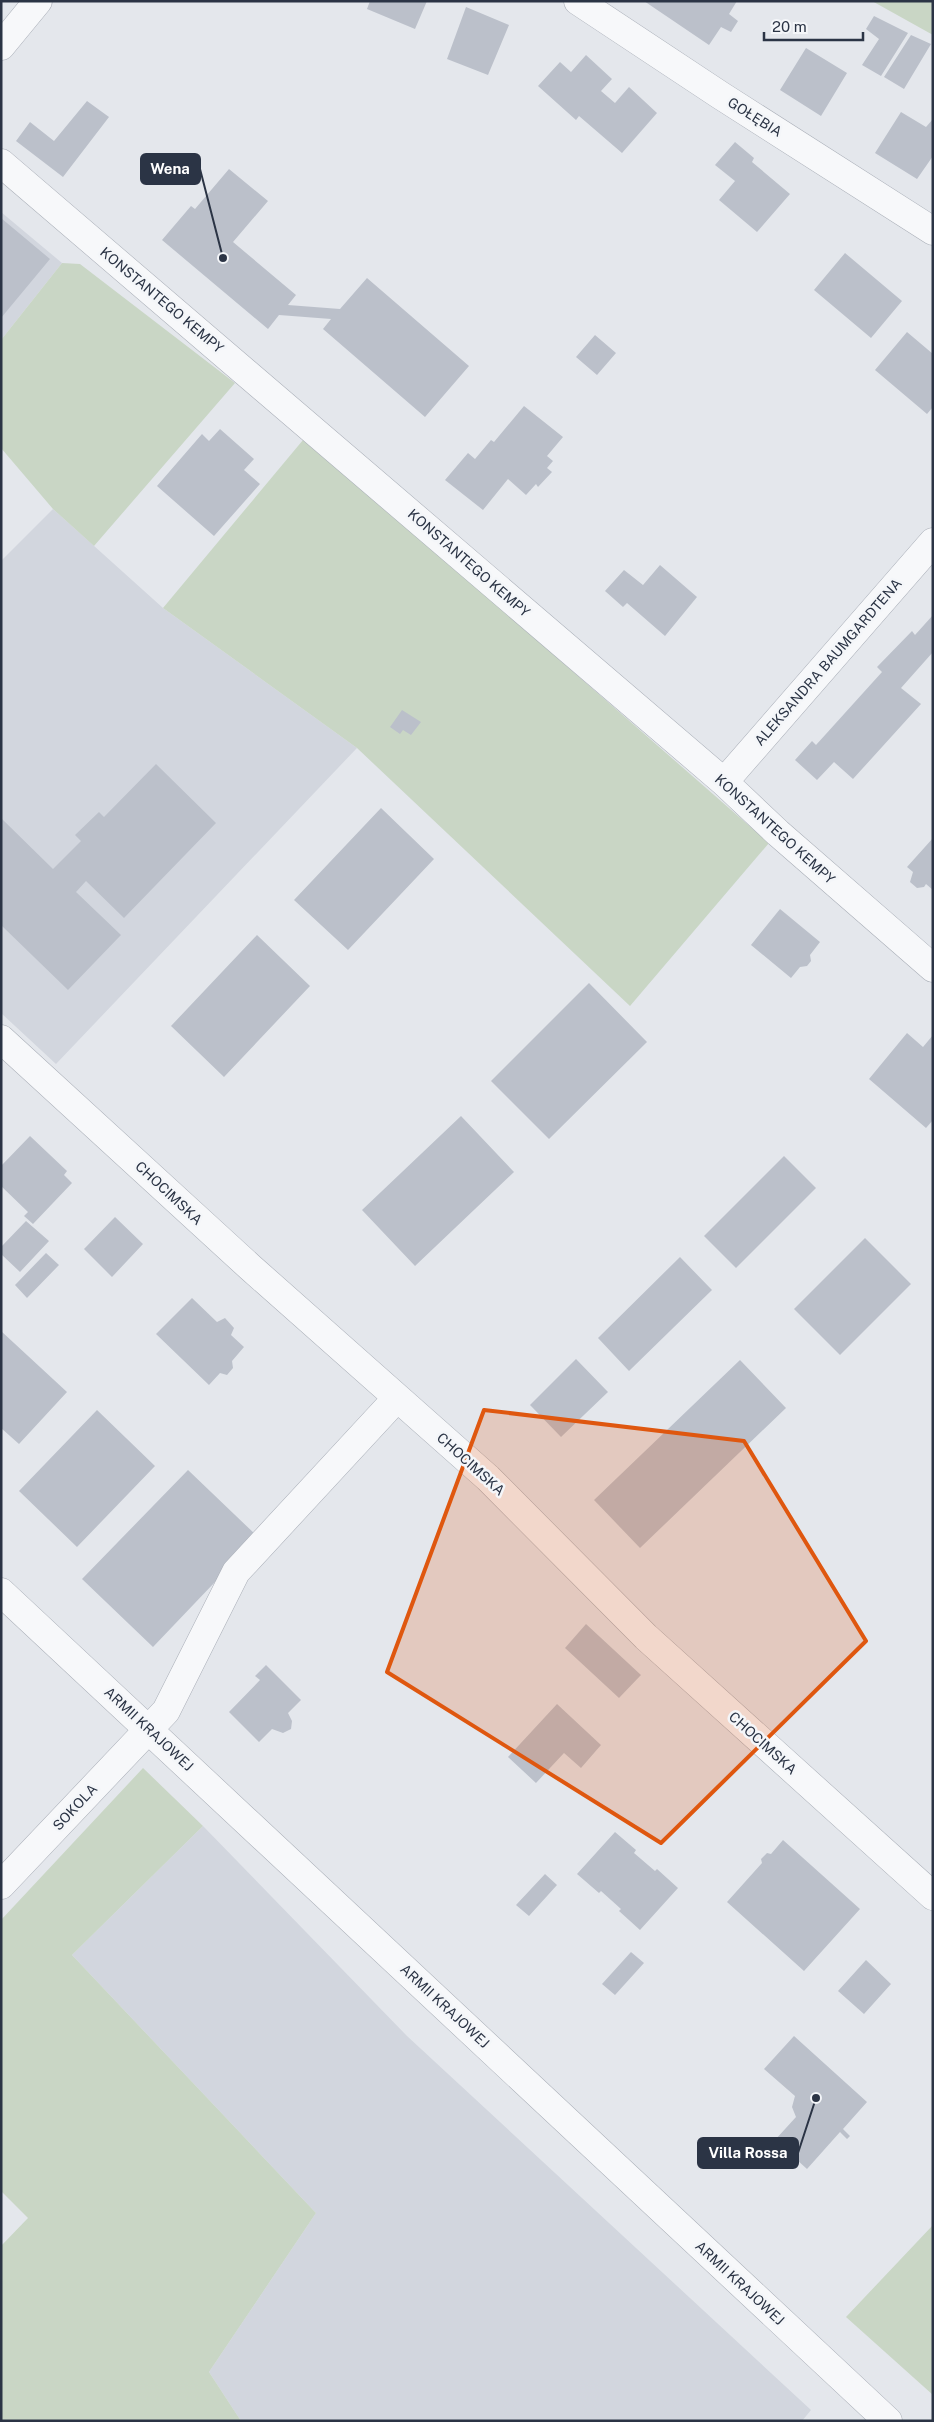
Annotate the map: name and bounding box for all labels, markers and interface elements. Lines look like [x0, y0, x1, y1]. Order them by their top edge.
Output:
scale bar [764, 10, 863, 42]
text: 20 m [772, 18, 807, 35]
street label: GOŁĘBIA [725, 94, 785, 140]
callout: Wena [141, 154, 200, 184]
text: Wena [150, 160, 190, 177]
street label: KONSTANTEGO KEMPY [97, 244, 227, 357]
street label: KONSTANTEGO KEMPY [405, 506, 533, 621]
street label: ALEKSANDRA BAUMGARDTENA [751, 575, 905, 749]
street label: KONSTANTEGO KEMPY [712, 771, 839, 887]
street label: CHOCIMSKA [132, 1158, 206, 1228]
street label: CHOCIMSKA [434, 1429, 508, 1499]
street label: ARMII KRAJOWEJ [101, 1684, 197, 1774]
street label: CHOCIMSKA [726, 1708, 800, 1778]
street label: SOKOLA [50, 1780, 101, 1833]
street label: ARMII KRAJOWEJ [397, 1961, 493, 2051]
callout: Villa Rossa [698, 2138, 798, 2168]
text: Villa Rossa [708, 2144, 788, 2161]
street label: ARMII KRAJOWEJ [692, 2238, 788, 2328]

